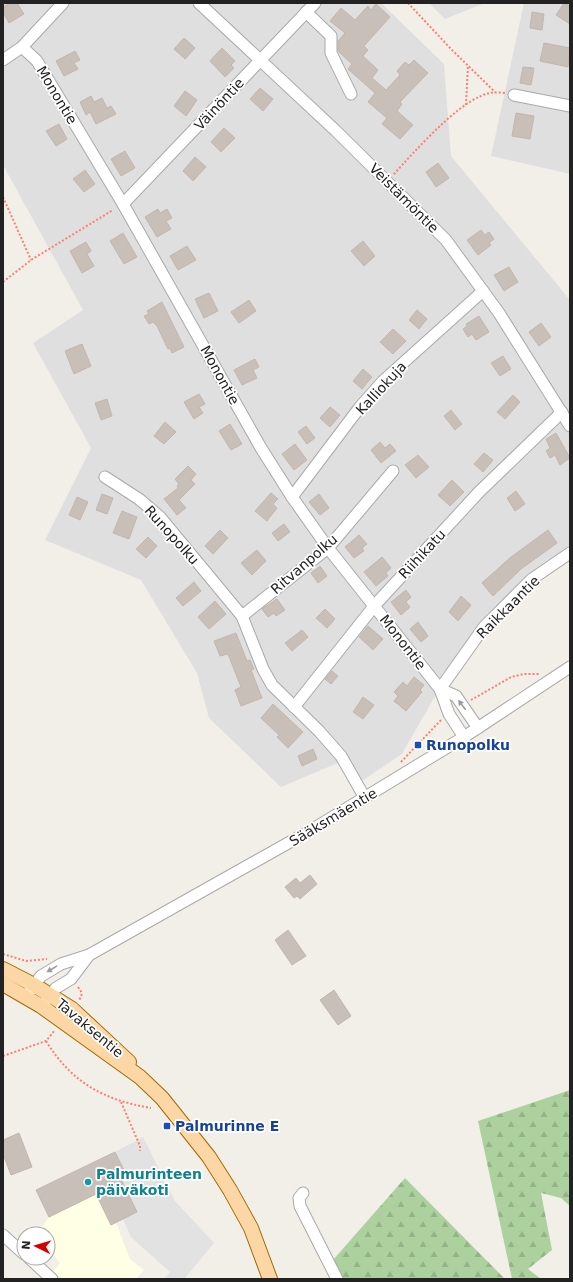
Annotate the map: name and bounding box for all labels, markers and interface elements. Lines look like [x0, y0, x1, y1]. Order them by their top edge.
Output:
street label: Monontie [33, 63, 81, 127]
street label: Väinöntie [191, 75, 247, 133]
street label: Veistämöntie [366, 160, 442, 236]
street label: Monontie [197, 343, 243, 407]
street label: Kalliokuja [352, 358, 410, 418]
street label: Runopolku [142, 502, 202, 568]
street label: Riihikatu [395, 526, 449, 582]
street label: Ritvanpolku [268, 531, 340, 597]
street label: Raikkaantie [473, 572, 543, 642]
street label: Monontie [377, 611, 429, 673]
one-way arrow [458, 699, 467, 710]
place label: Runopolku [426, 737, 510, 753]
marker: Runopolku [413, 740, 423, 750]
street label: Sääksmäentie [286, 785, 380, 849]
one-way arrow [46, 965, 58, 972]
street label: Tavaksentie [52, 995, 127, 1061]
place label: Palmurinne E [175, 1118, 279, 1134]
marker: Palmurinne E [162, 1121, 172, 1131]
place label: Palmurinteen päiväkoti [96, 1166, 202, 1198]
marker: Palmurinteen päiväkoti [83, 1177, 93, 1187]
north arrow [16, 1226, 56, 1266]
text: N [20, 1240, 33, 1250]

